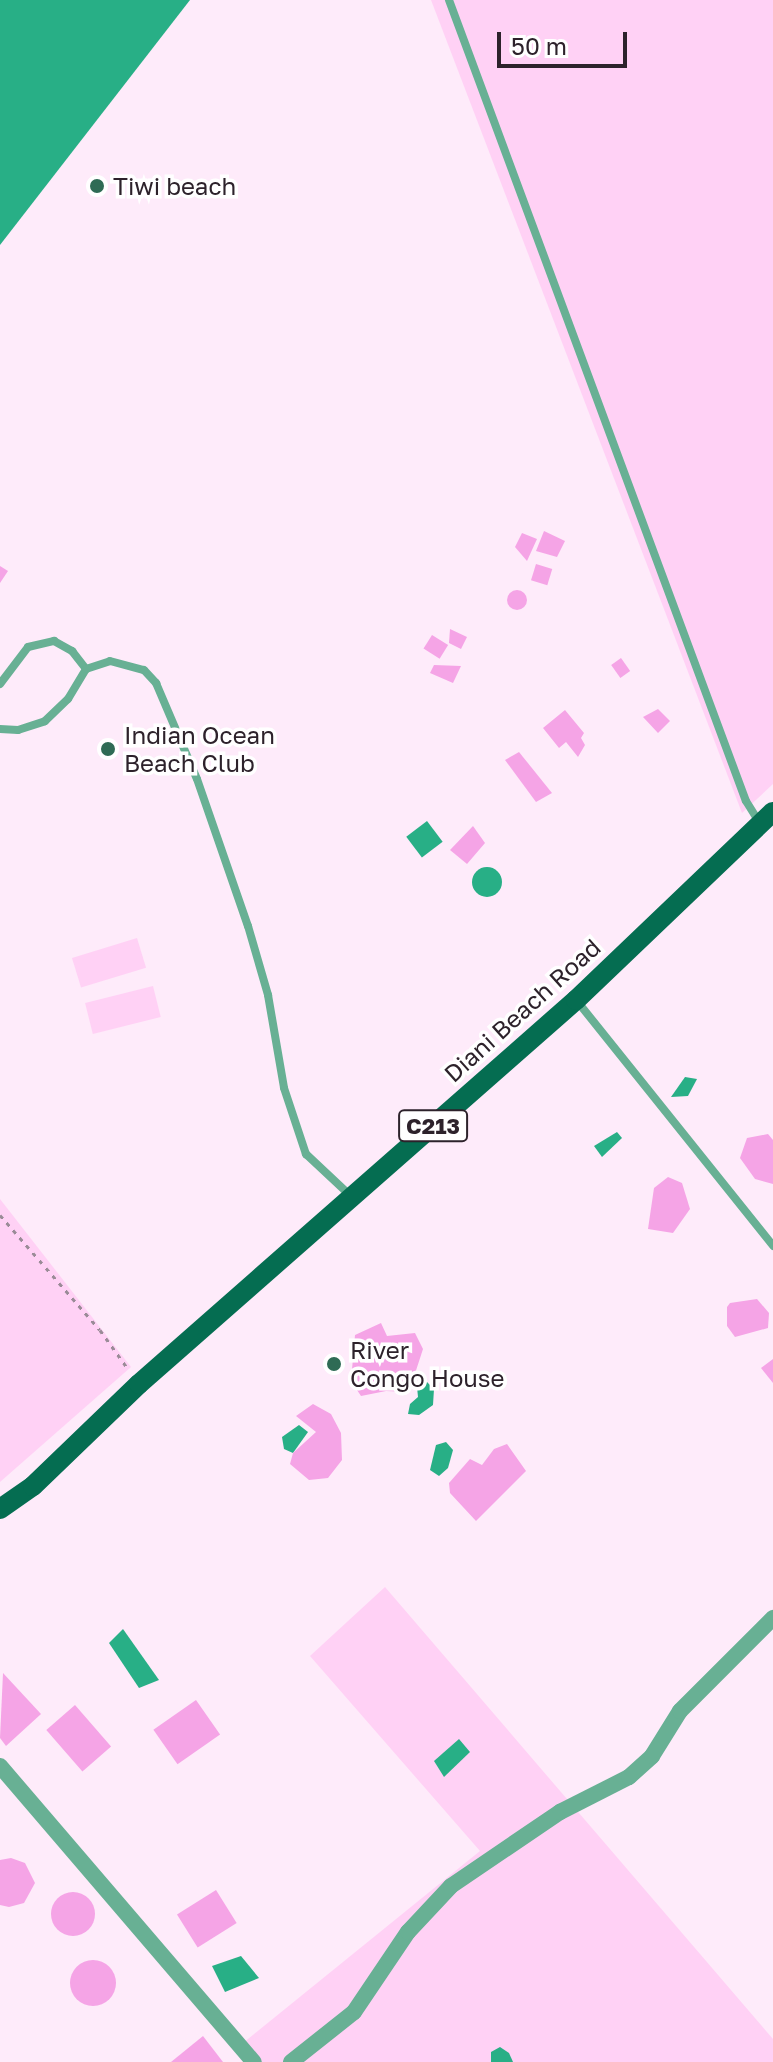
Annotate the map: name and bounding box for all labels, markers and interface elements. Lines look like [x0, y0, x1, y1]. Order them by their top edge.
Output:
scale bar [501, 16, 631, 66]
text: 50 m [511, 31, 567, 60]
place label: Tiwi beach [113, 172, 236, 200]
marker: Tiwi beach [88, 177, 106, 195]
place label: Indian Ocean Beach Club [124, 721, 275, 777]
marker: Indian Ocean Beach Club [99, 740, 117, 758]
street label: Diani Beach Road [438, 932, 606, 1088]
road number: C213 [397, 1108, 469, 1144]
place label: River Congo House [350, 1336, 504, 1392]
marker: River Congo House [325, 1355, 343, 1373]

